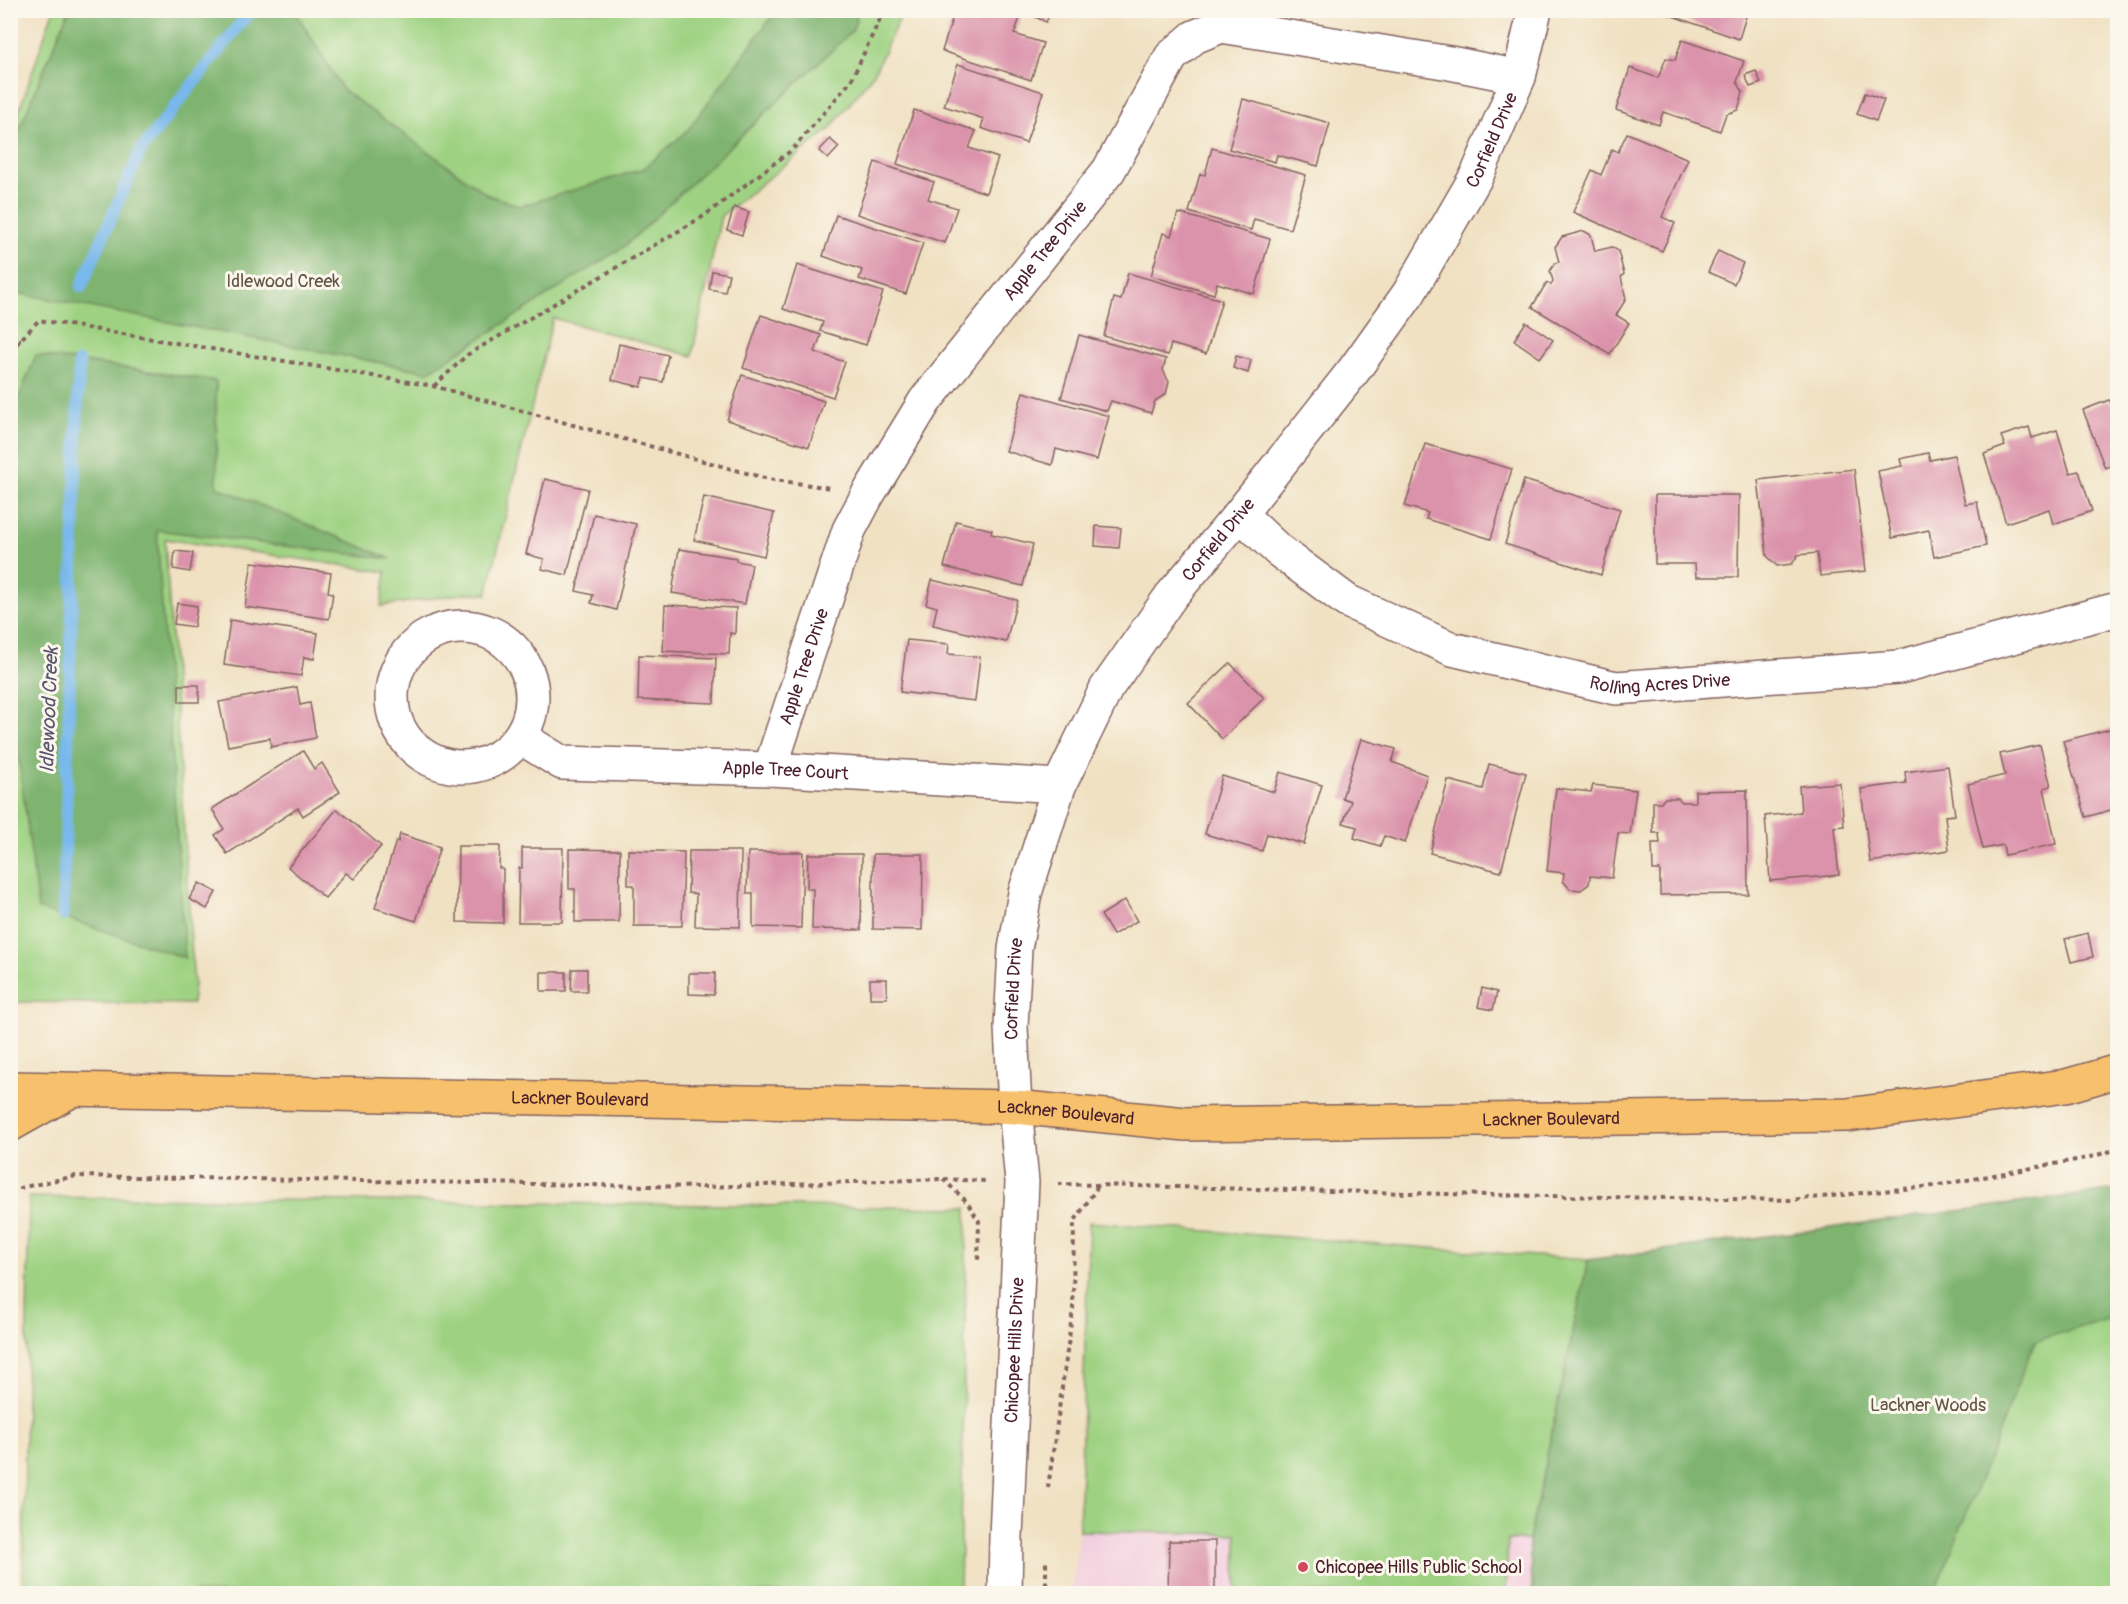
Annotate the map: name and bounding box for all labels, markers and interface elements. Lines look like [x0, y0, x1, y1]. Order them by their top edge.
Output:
street label: Corfield Drive [1461, 88, 1523, 192]
street label: Apple Tree Drive [998, 196, 1092, 305]
park label: Idlewood Creek [226, 270, 340, 293]
street label: Corfield Drive [1177, 493, 1260, 586]
street label: Apple Tree Drive [774, 605, 834, 728]
water label: Idlewood Creek [34, 645, 64, 774]
street label: Rolling Acres Drive [1587, 668, 1731, 700]
street label: Apple Tree Court [722, 756, 850, 785]
street label: Corfield Drive [999, 936, 1028, 1040]
street label: Lackner Boulevard [511, 1086, 649, 1112]
street label: Lackner Boulevard [997, 1095, 1135, 1130]
street label: Lackner Boulevard [1482, 1107, 1620, 1131]
street label: Chicopee Hills Drive [1000, 1277, 1029, 1424]
park label: Lackner Woods [1870, 1394, 1986, 1417]
place label: Chicopee Hills Public School [1315, 1556, 1522, 1579]
marker: Chicopee Hills Public School [1296, 1560, 1310, 1574]

